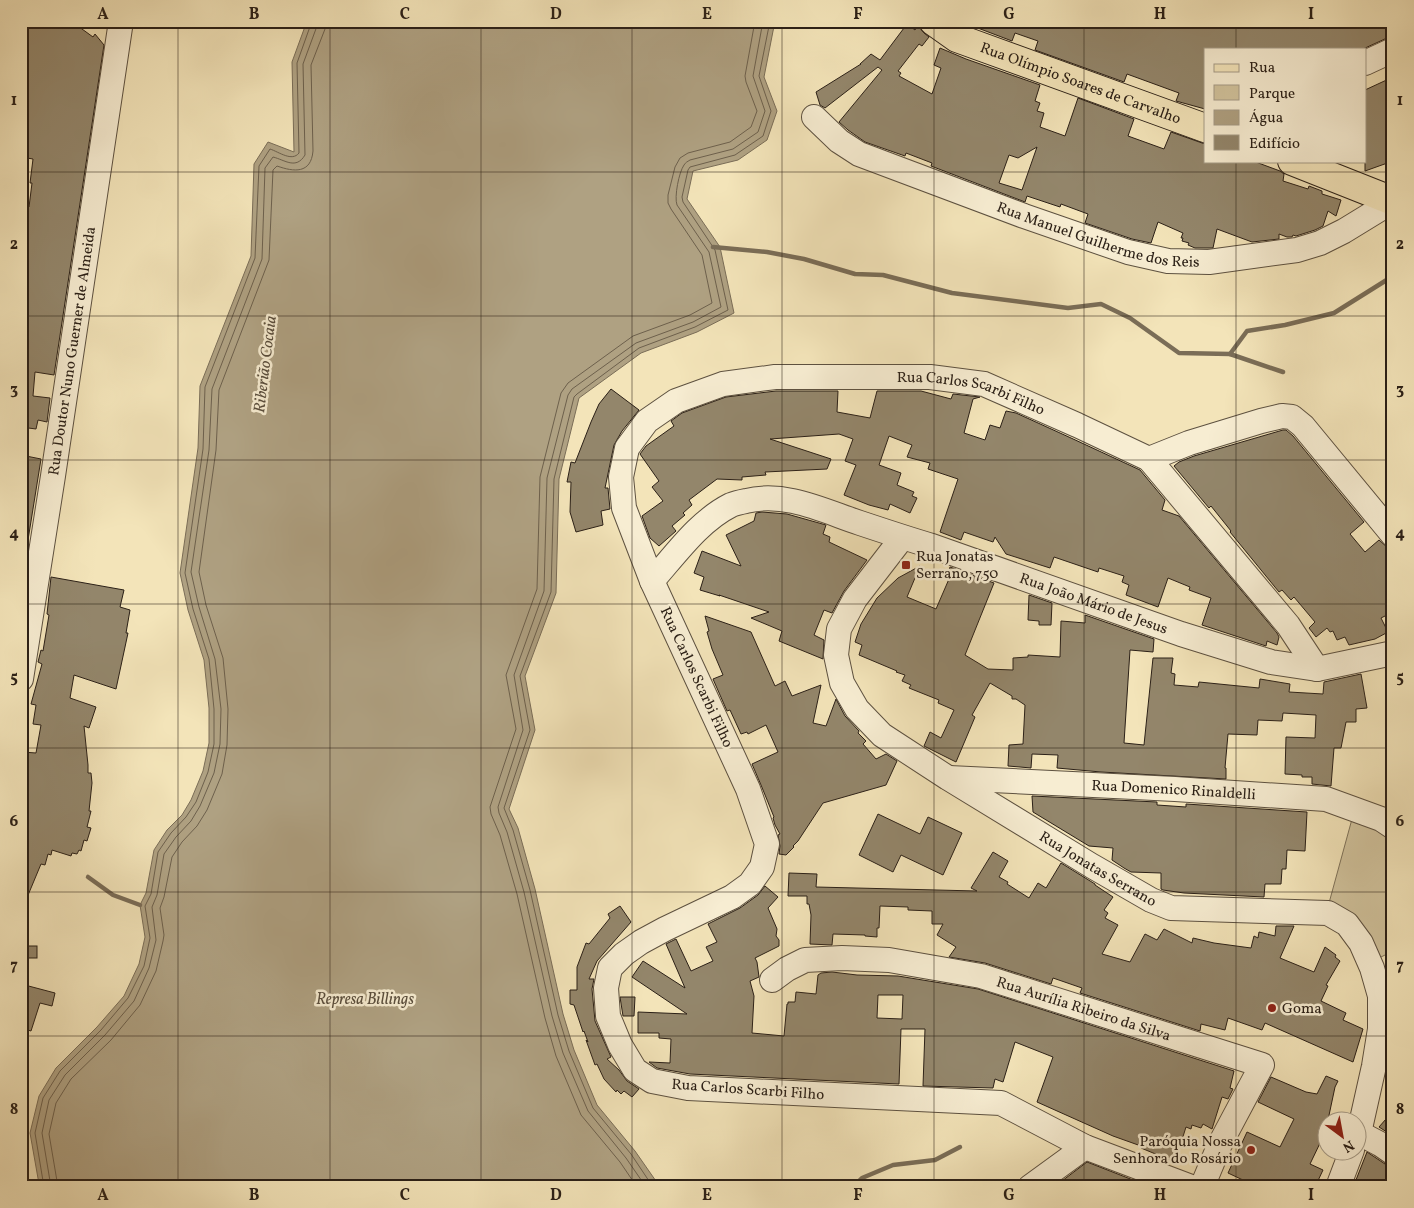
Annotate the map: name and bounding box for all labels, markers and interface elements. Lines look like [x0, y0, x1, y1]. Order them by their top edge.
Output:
text: A [97, 4, 109, 26]
text: B [249, 4, 260, 26]
text: C [400, 4, 410, 26]
text: D [550, 4, 562, 26]
text: E [702, 4, 712, 26]
text: F [853, 4, 863, 26]
text: G [1003, 4, 1015, 26]
text: H [1154, 4, 1166, 26]
text: I [1308, 4, 1314, 26]
street label: Rua Olímpio Soares de Carvalho [977, 38, 1184, 130]
legend [1204, 48, 1366, 162]
text: Rua [1249, 58, 1275, 79]
text: Parque [1249, 84, 1295, 105]
text: 1 [11, 90, 17, 112]
text: 1 [1397, 90, 1403, 112]
text: Água [1249, 108, 1283, 129]
text: Edifício [1249, 134, 1300, 155]
street label: Rua Manuel Guilherme dos Reis [993, 198, 1200, 274]
street label: Rua Doutor Nuno Guerner de Almeida [44, 225, 102, 477]
text: 2 [10, 234, 18, 256]
text: 2 [1396, 234, 1404, 256]
water label: Riberião Cocaia [249, 314, 283, 414]
street label: Rua Carlos Scarbi Filho [897, 368, 1048, 421]
text: 3 [10, 379, 18, 401]
text: 3 [1396, 379, 1404, 401]
text: 4 [9, 523, 19, 545]
text: 4 [1395, 523, 1405, 545]
place label: Rua Jonatas Serrano, 750 [916, 547, 998, 585]
marker: Rua Jonatas Serrano, 750 [900, 559, 912, 571]
street label: Rua João Mário de Jesus [1016, 569, 1170, 640]
street label: Rua Carlos Scarbi Filho [654, 604, 737, 751]
text: 5 [10, 667, 18, 689]
text: 5 [1396, 667, 1404, 689]
street label: Rua Domenico Rinaldelli [1091, 776, 1256, 806]
text: 6 [10, 811, 19, 833]
text: 6 [1396, 811, 1405, 833]
street label: Rua Jonatas Serrano [1035, 827, 1159, 913]
text: 7 [10, 955, 18, 977]
text: 7 [1396, 955, 1404, 977]
street label: Rua Aurília Ribeiro da Silva [993, 973, 1173, 1047]
water label: Represa Billings [316, 989, 414, 1011]
place label: Goma [1282, 999, 1322, 1020]
marker: Goma [1266, 1002, 1278, 1014]
street label: Rua Carlos Scarbi Filho [671, 1075, 825, 1106]
text: 8 [10, 1099, 18, 1121]
text: 8 [1396, 1099, 1404, 1121]
north arrow [1316, 1110, 1366, 1160]
place label: Paróquia Nossa Senhora do Rosário [1113, 1132, 1241, 1170]
text: N [1339, 1135, 1357, 1157]
marker: Paróquia Nossa Senhora do Rosário [1245, 1144, 1257, 1156]
text: A [97, 1185, 109, 1207]
text: B [249, 1185, 260, 1207]
text: C [400, 1185, 410, 1207]
text: D [550, 1185, 562, 1207]
text: E [702, 1185, 712, 1207]
text: F [853, 1185, 863, 1207]
text: G [1003, 1185, 1015, 1207]
text: H [1154, 1185, 1166, 1207]
text: I [1308, 1185, 1314, 1207]

